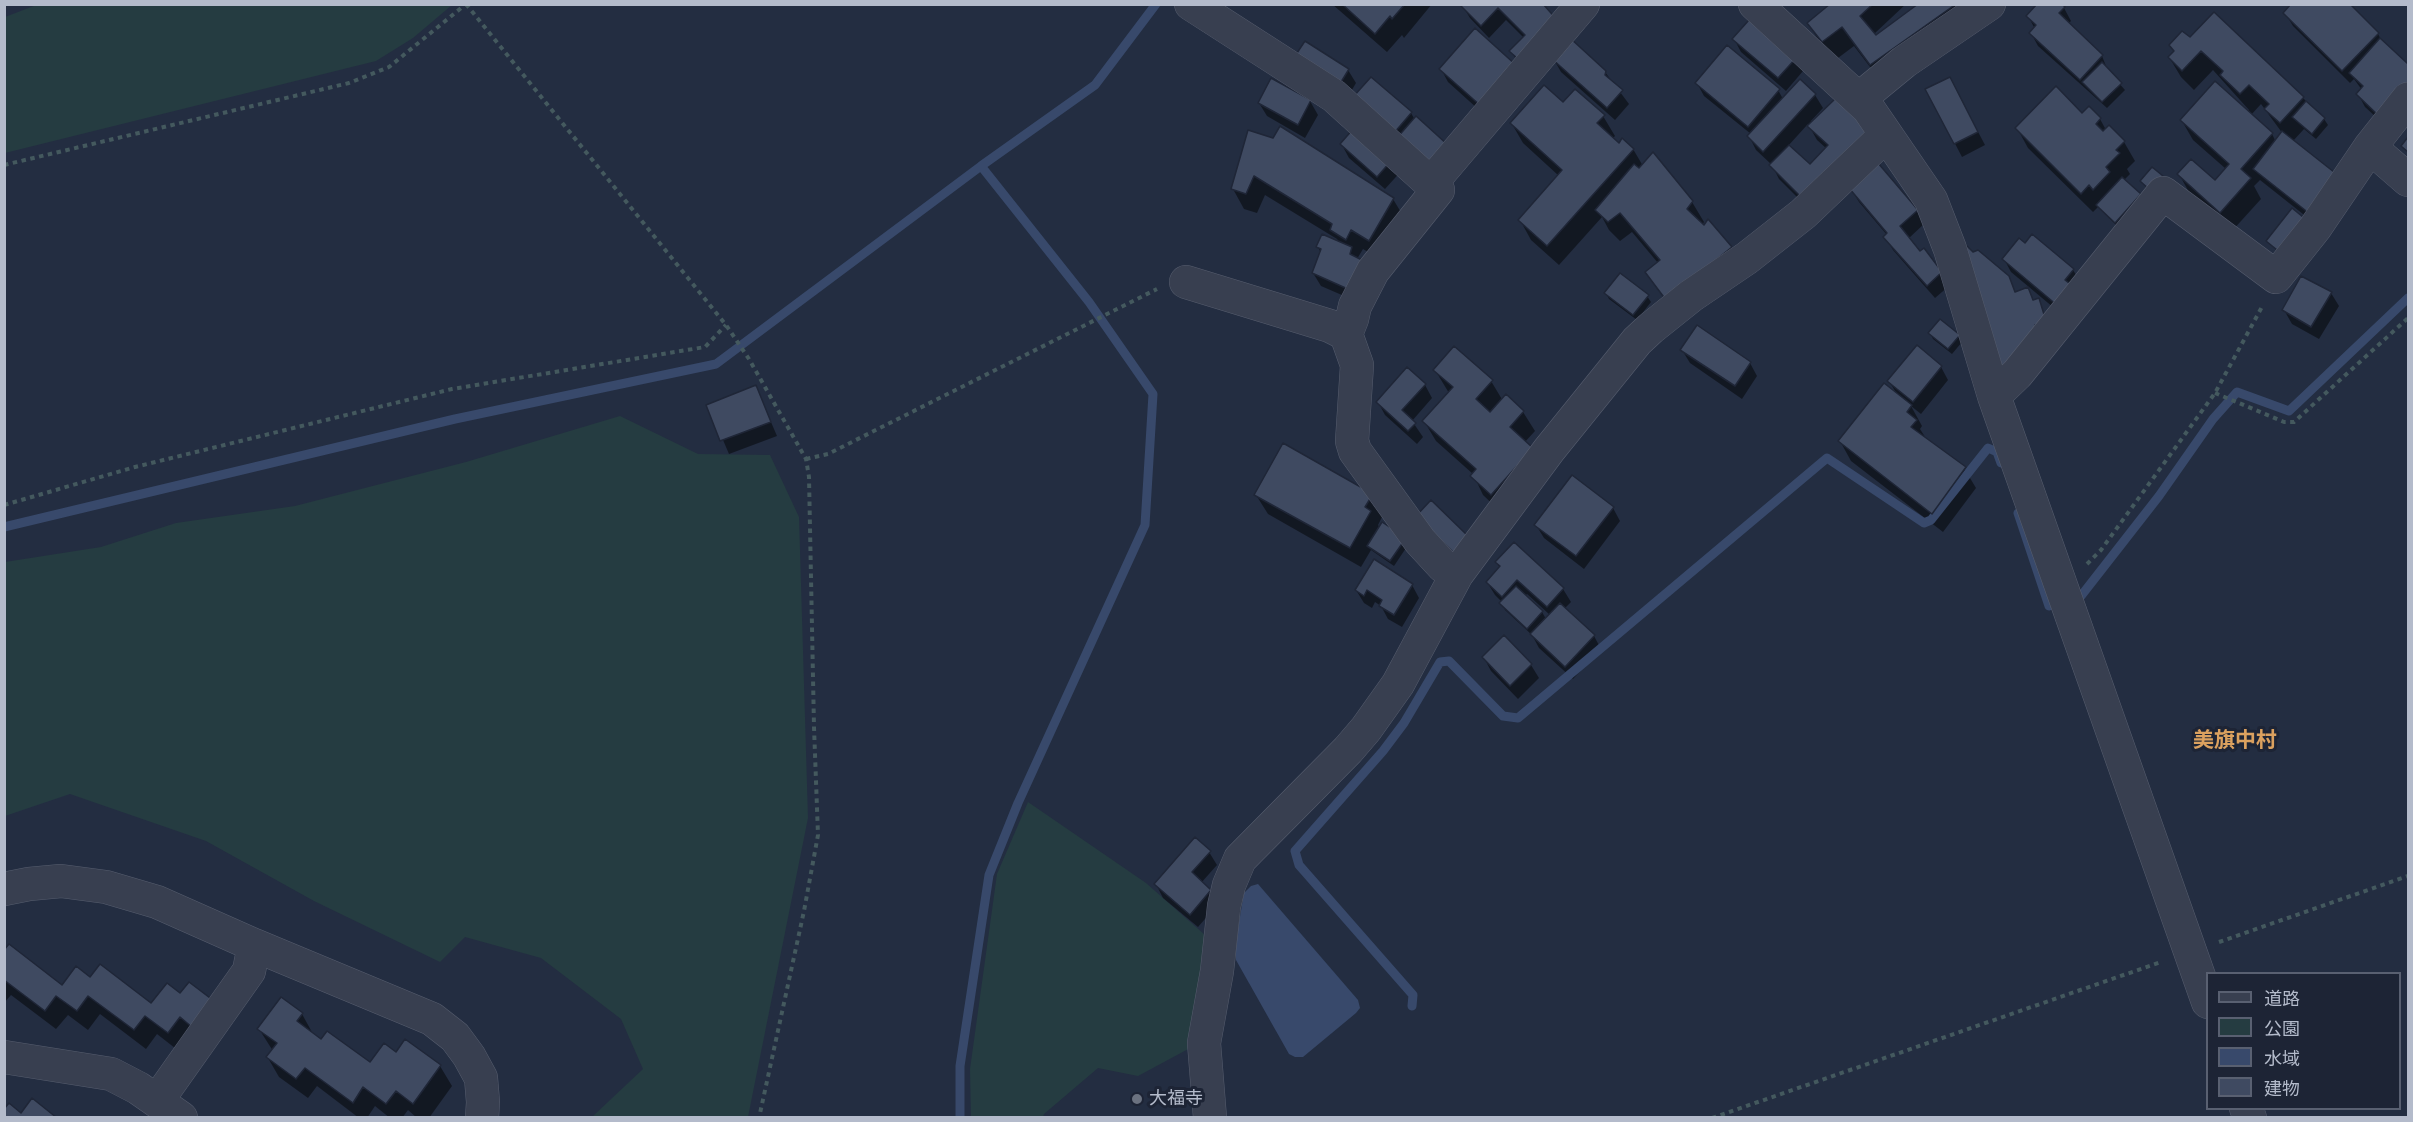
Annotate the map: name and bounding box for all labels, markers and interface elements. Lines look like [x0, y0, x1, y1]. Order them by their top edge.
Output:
district label: 美旗中村 [2193, 729, 2277, 755]
legend [2206, 972, 2401, 1110]
text: 道路 [2264, 988, 2300, 1009]
text: 公園 [2264, 1018, 2300, 1039]
text: 水域 [2264, 1048, 2300, 1069]
text: 建物 [2264, 1078, 2300, 1099]
place label: 大福寺 [1149, 1088, 1203, 1110]
marker: 大福寺 [1130, 1092, 1144, 1106]

